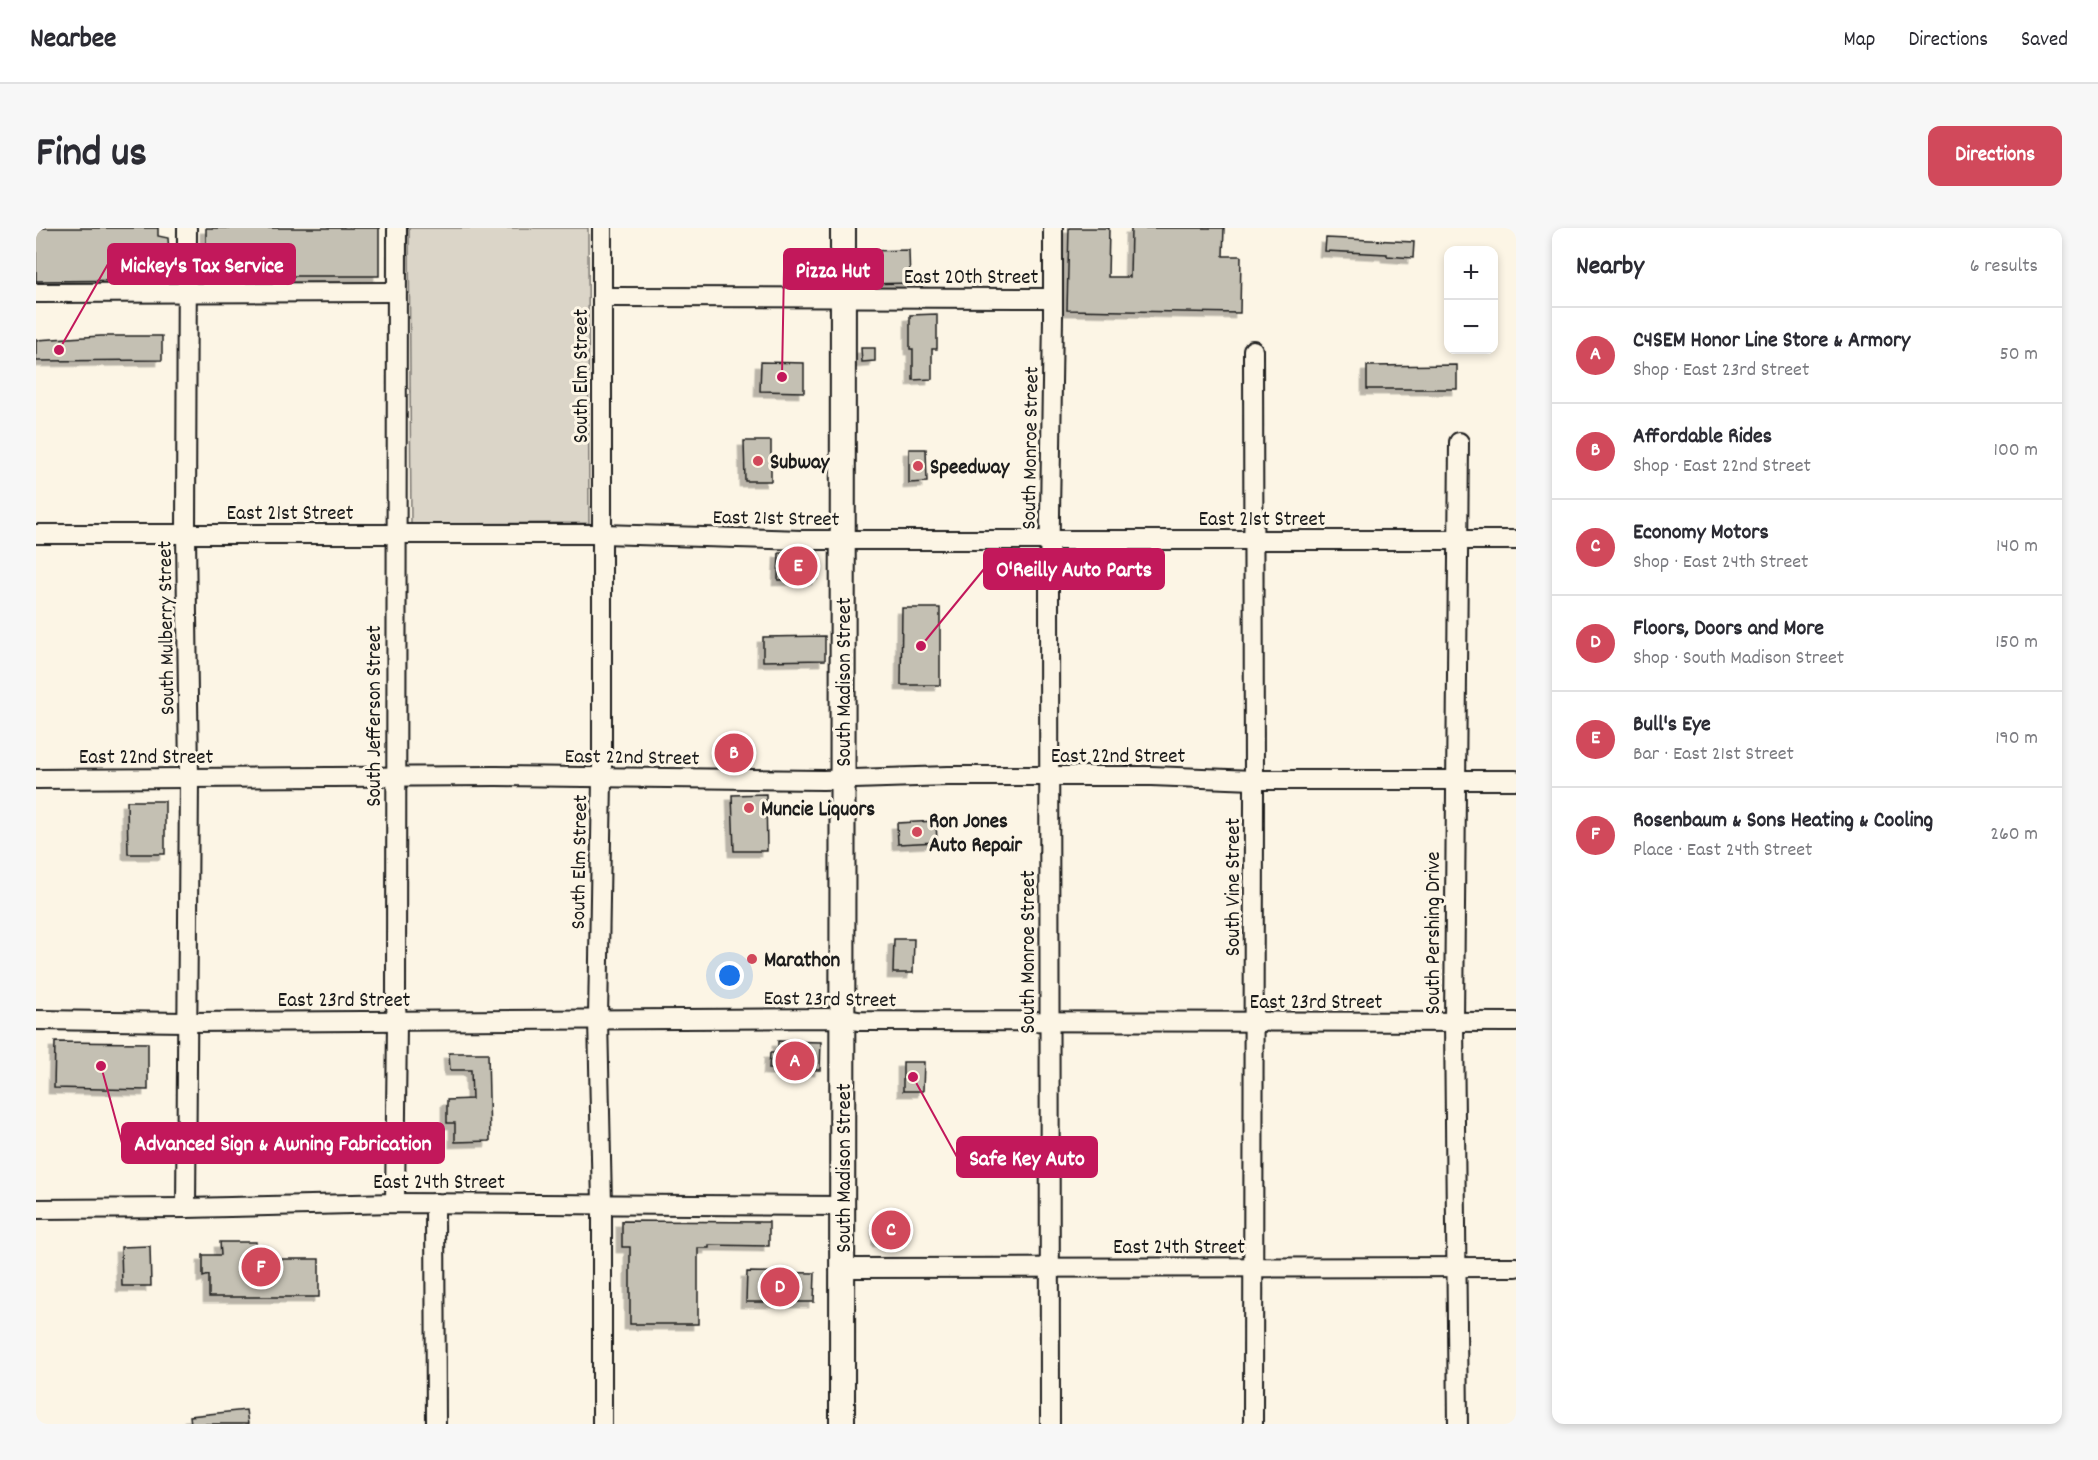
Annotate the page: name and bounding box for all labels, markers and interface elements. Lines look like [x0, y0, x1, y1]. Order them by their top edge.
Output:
text: Nearbee [30, 21, 116, 61]
text: Map [1844, 26, 1875, 56]
text: Directions [1908, 26, 1988, 56]
text: Saved [2021, 26, 2068, 56]
text: Find us [36, 126, 147, 186]
button: Directions [1928, 126, 2062, 186]
callout: Mickey's Tax Service [108, 244, 295, 284]
map controls [1444, 246, 1498, 354]
button: + [1444, 246, 1498, 300]
callout: Pizza Hut [784, 249, 883, 289]
text: Nearby [1576, 249, 1644, 286]
text: Mickey's Tax Service [120, 252, 284, 283]
text: 6 results [1970, 253, 2038, 281]
text: Pizza Hut [796, 257, 871, 288]
street label: East 20th Street [904, 264, 1039, 294]
button: − [1444, 300, 1498, 354]
street label: South Elm Street [568, 308, 598, 443]
text: C4SEM Honor Line Store & Armory [1633, 326, 1910, 357]
text: A [1590, 341, 1601, 369]
text: 50 m [2000, 341, 2038, 369]
text: Shop · East 23rd Street [1633, 357, 1809, 385]
street label: South Monroe Street [1016, 366, 1048, 530]
text: Affordable Rides [1633, 422, 1772, 453]
text: B [1591, 437, 1600, 465]
text: 100 m [1994, 437, 2038, 465]
place label: Subway [770, 449, 831, 479]
text: Shop · East 22nd Street [1633, 453, 1811, 481]
marker: Subway [751, 454, 765, 468]
place label: Speedway [930, 454, 1011, 484]
marker: Speedway [911, 459, 925, 473]
street label: East 21st Street [227, 500, 354, 530]
street label: East 21st Street [712, 504, 840, 536]
street label: East 21st Street [1199, 506, 1326, 536]
text: Economy Motors [1633, 518, 1769, 549]
text: C [1591, 533, 1600, 561]
text: 140 m [1996, 533, 2038, 561]
street label: South Mulberry Street [151, 540, 185, 715]
pin: E [778, 544, 818, 588]
callout: O'Reilly Auto Parts [984, 549, 1164, 589]
text: Shop · East 24th Street [1633, 549, 1808, 577]
text: O'Reilly Auto Parts [996, 556, 1152, 587]
street label: South Madison Street [831, 597, 861, 767]
text: Floors, Doors and More [1633, 614, 1824, 645]
street label: South Jefferson Street [361, 625, 391, 807]
text: D [1590, 629, 1601, 657]
text: 150 m [1995, 629, 2038, 657]
text: Shop · South Madison Street [1633, 645, 1844, 673]
text: Bull's Eye [1633, 710, 1711, 741]
text: E [1591, 725, 1600, 753]
text: 190 m [1995, 725, 2038, 753]
pin: B [714, 730, 754, 776]
text: Bar · East 21st Street [1633, 741, 1794, 769]
street label: East 22nd Street [564, 743, 700, 775]
street label: East 22nd Street [1051, 743, 1186, 773]
street label: East 22nd Street [79, 744, 214, 774]
street label: South Elm Street [565, 794, 597, 930]
place label: Muncie Liquors [761, 796, 875, 826]
marker: Muncie Liquors [742, 801, 756, 815]
text: Rosenbaum & Sons Heating & Cooling [1633, 806, 1933, 837]
place label: Ron Jones Auto Repair [929, 808, 1023, 862]
street label: South Vine Street [1220, 817, 1250, 956]
text: F [1591, 821, 1600, 849]
text: 260 m [1990, 821, 2038, 849]
marker: Ron Jones Auto Repair [910, 825, 924, 839]
text: Place · East 24th Street [1633, 837, 1812, 865]
street label: South Pershing Drive [1420, 852, 1450, 1014]
street label: South Monroe Street [1015, 870, 1045, 1034]
place label: Marathon [764, 947, 841, 977]
marker: Marathon [745, 952, 759, 966]
your location [715, 961, 744, 990]
street label: East 23rd Street [763, 985, 897, 1017]
street label: East 23rd Street [278, 987, 411, 1017]
street label: East 23rd Street [1250, 989, 1383, 1019]
pin: A [776, 1038, 814, 1084]
street label: South Madison Street [831, 1083, 861, 1253]
callout: Advanced Sign & Awning Fabrication [122, 1123, 444, 1163]
text: Advanced Sign & Awning Fabrication [134, 1130, 432, 1161]
callout: Safe Key Auto [957, 1137, 1097, 1177]
text: Safe Key Auto [969, 1145, 1085, 1176]
street label: East 24th Street [373, 1169, 505, 1199]
pin: C [872, 1208, 910, 1252]
street label: East 24th Street [1113, 1234, 1245, 1264]
pin: F [242, 1244, 280, 1290]
pin: D [760, 1264, 800, 1310]

